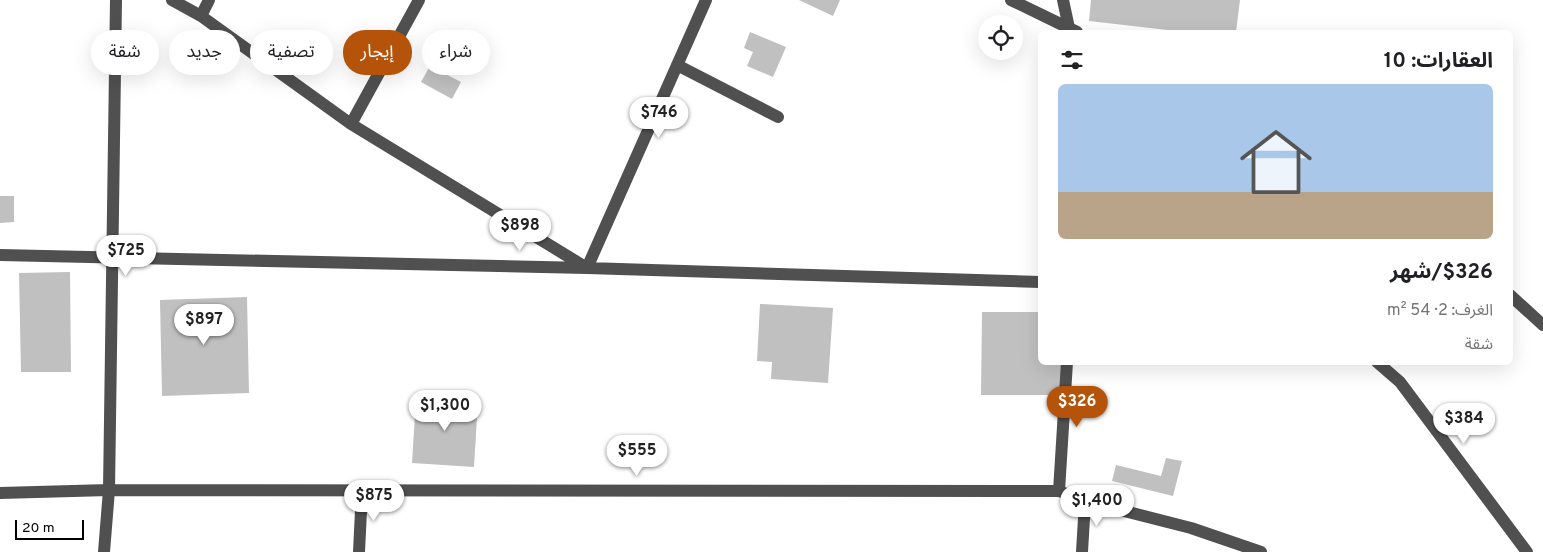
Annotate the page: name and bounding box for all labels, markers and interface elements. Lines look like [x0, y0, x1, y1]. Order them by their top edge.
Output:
map controls [978, 15, 1023, 60]
button: locate [978, 15, 1023, 60]
chip: شقة [91, 30, 159, 75]
chip: جديد [169, 30, 240, 75]
chip: تصفية [250, 30, 333, 75]
chip: إيجار [343, 30, 412, 75]
chip: شراء [422, 30, 490, 75]
icon: filters [1058, 46, 1086, 74]
text: العقارات: 10 [1384, 48, 1493, 75]
pin: $746 [629, 96, 689, 139]
text: $746 [640, 103, 678, 123]
icon: home [1231, 117, 1321, 207]
pin: $898 [490, 210, 550, 252]
text: $898 [500, 216, 540, 236]
pin: $725 [96, 234, 156, 277]
text: $725 [107, 241, 145, 261]
text: $326/شهر [1390, 259, 1493, 286]
text: الغرف: 2 · 54 m² [1387, 301, 1493, 321]
pin: $897 [174, 304, 234, 346]
text: $897 [185, 310, 223, 330]
text: شقة [1465, 335, 1493, 355]
pin: $326 [1047, 386, 1107, 428]
pin: $1,300 [404, 390, 486, 432]
text: $326 [1058, 392, 1096, 412]
text: $1,300 [420, 396, 470, 416]
pin: $384 [1434, 402, 1494, 445]
text: $384 [1444, 409, 1484, 429]
pin: $555 [607, 434, 667, 477]
text: $555 [618, 441, 656, 461]
pin: $875 [344, 480, 404, 522]
pin: $1,400 [1056, 484, 1138, 527]
text: $875 [355, 486, 393, 506]
text: $1,400 [1071, 491, 1123, 511]
scale bar [15, 517, 84, 540]
text: 20 m [22, 520, 55, 537]

